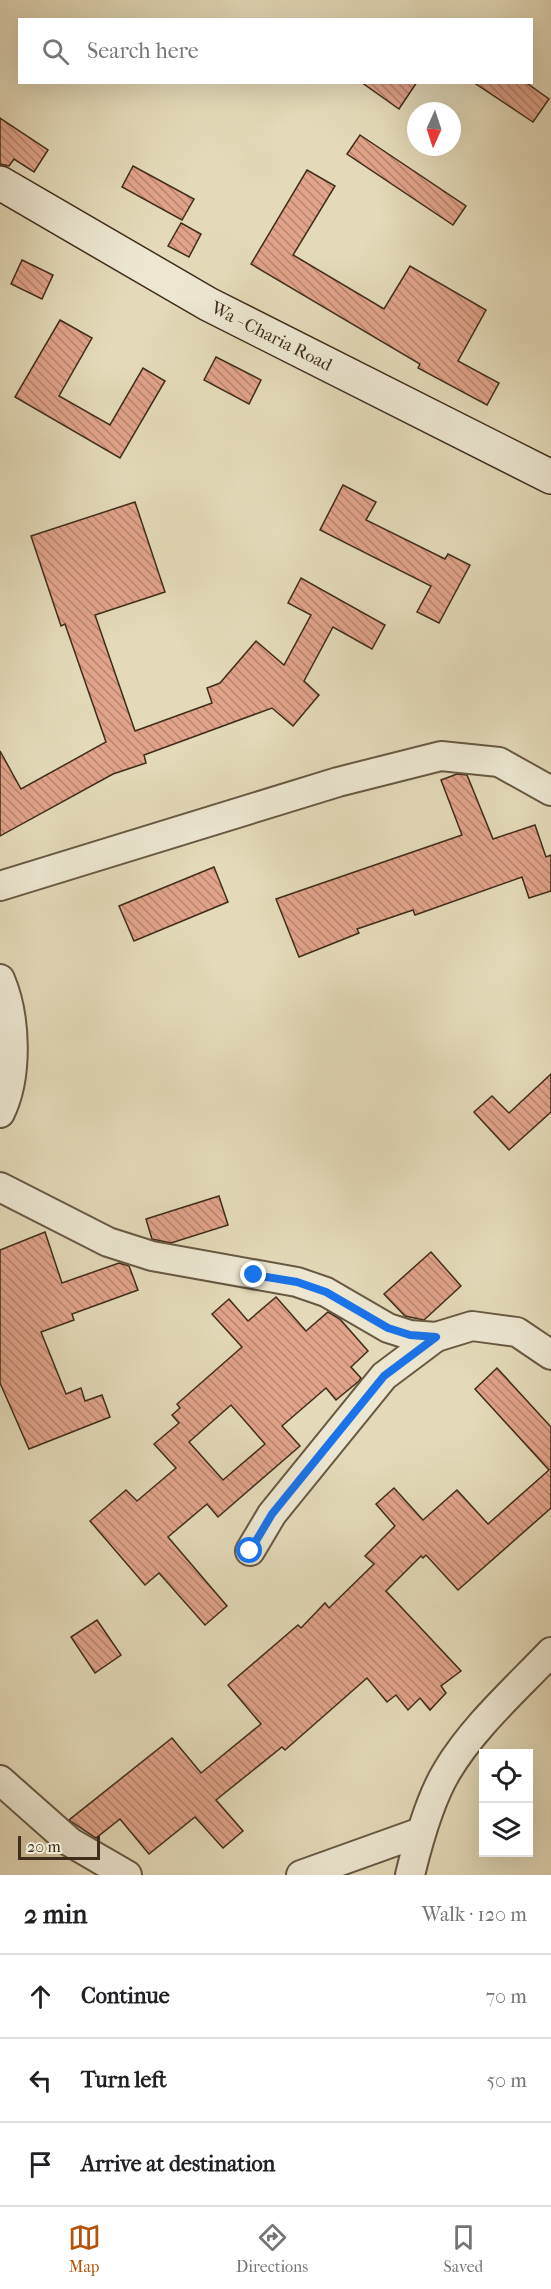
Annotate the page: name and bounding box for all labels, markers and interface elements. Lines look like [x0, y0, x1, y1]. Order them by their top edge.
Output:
search box [18, 18, 533, 84]
icon: search [39, 35, 72, 68]
text: Search here [87, 38, 199, 64]
north arrow [407, 102, 461, 156]
street label: Wa - Charia Road [207, 296, 336, 376]
route end [240, 1261, 266, 1287]
route start [236, 1537, 262, 1563]
map controls [479, 1749, 533, 1857]
button: locate [479, 1749, 533, 1803]
button: layers [479, 1803, 533, 1857]
scale bar [18, 1833, 100, 1860]
text: 20 m [27, 1837, 61, 1856]
text: 2 min [24, 1899, 87, 1930]
text: Walk · 120 m [422, 1903, 527, 1926]
icon: ahead [24, 1980, 57, 2013]
text: Continue [81, 1983, 170, 2009]
text: 70 m [485, 1985, 527, 2008]
icon: left [24, 2064, 57, 2097]
text: Turn left [81, 2067, 167, 2093]
text: 50 m [486, 2069, 527, 2092]
icon: arrive [24, 2148, 57, 2181]
text: Arrive at destination [81, 2151, 275, 2177]
tab: Map [68, 2221, 101, 2276]
tab: Directions [236, 2221, 308, 2276]
tab: Saved [444, 2221, 483, 2276]

